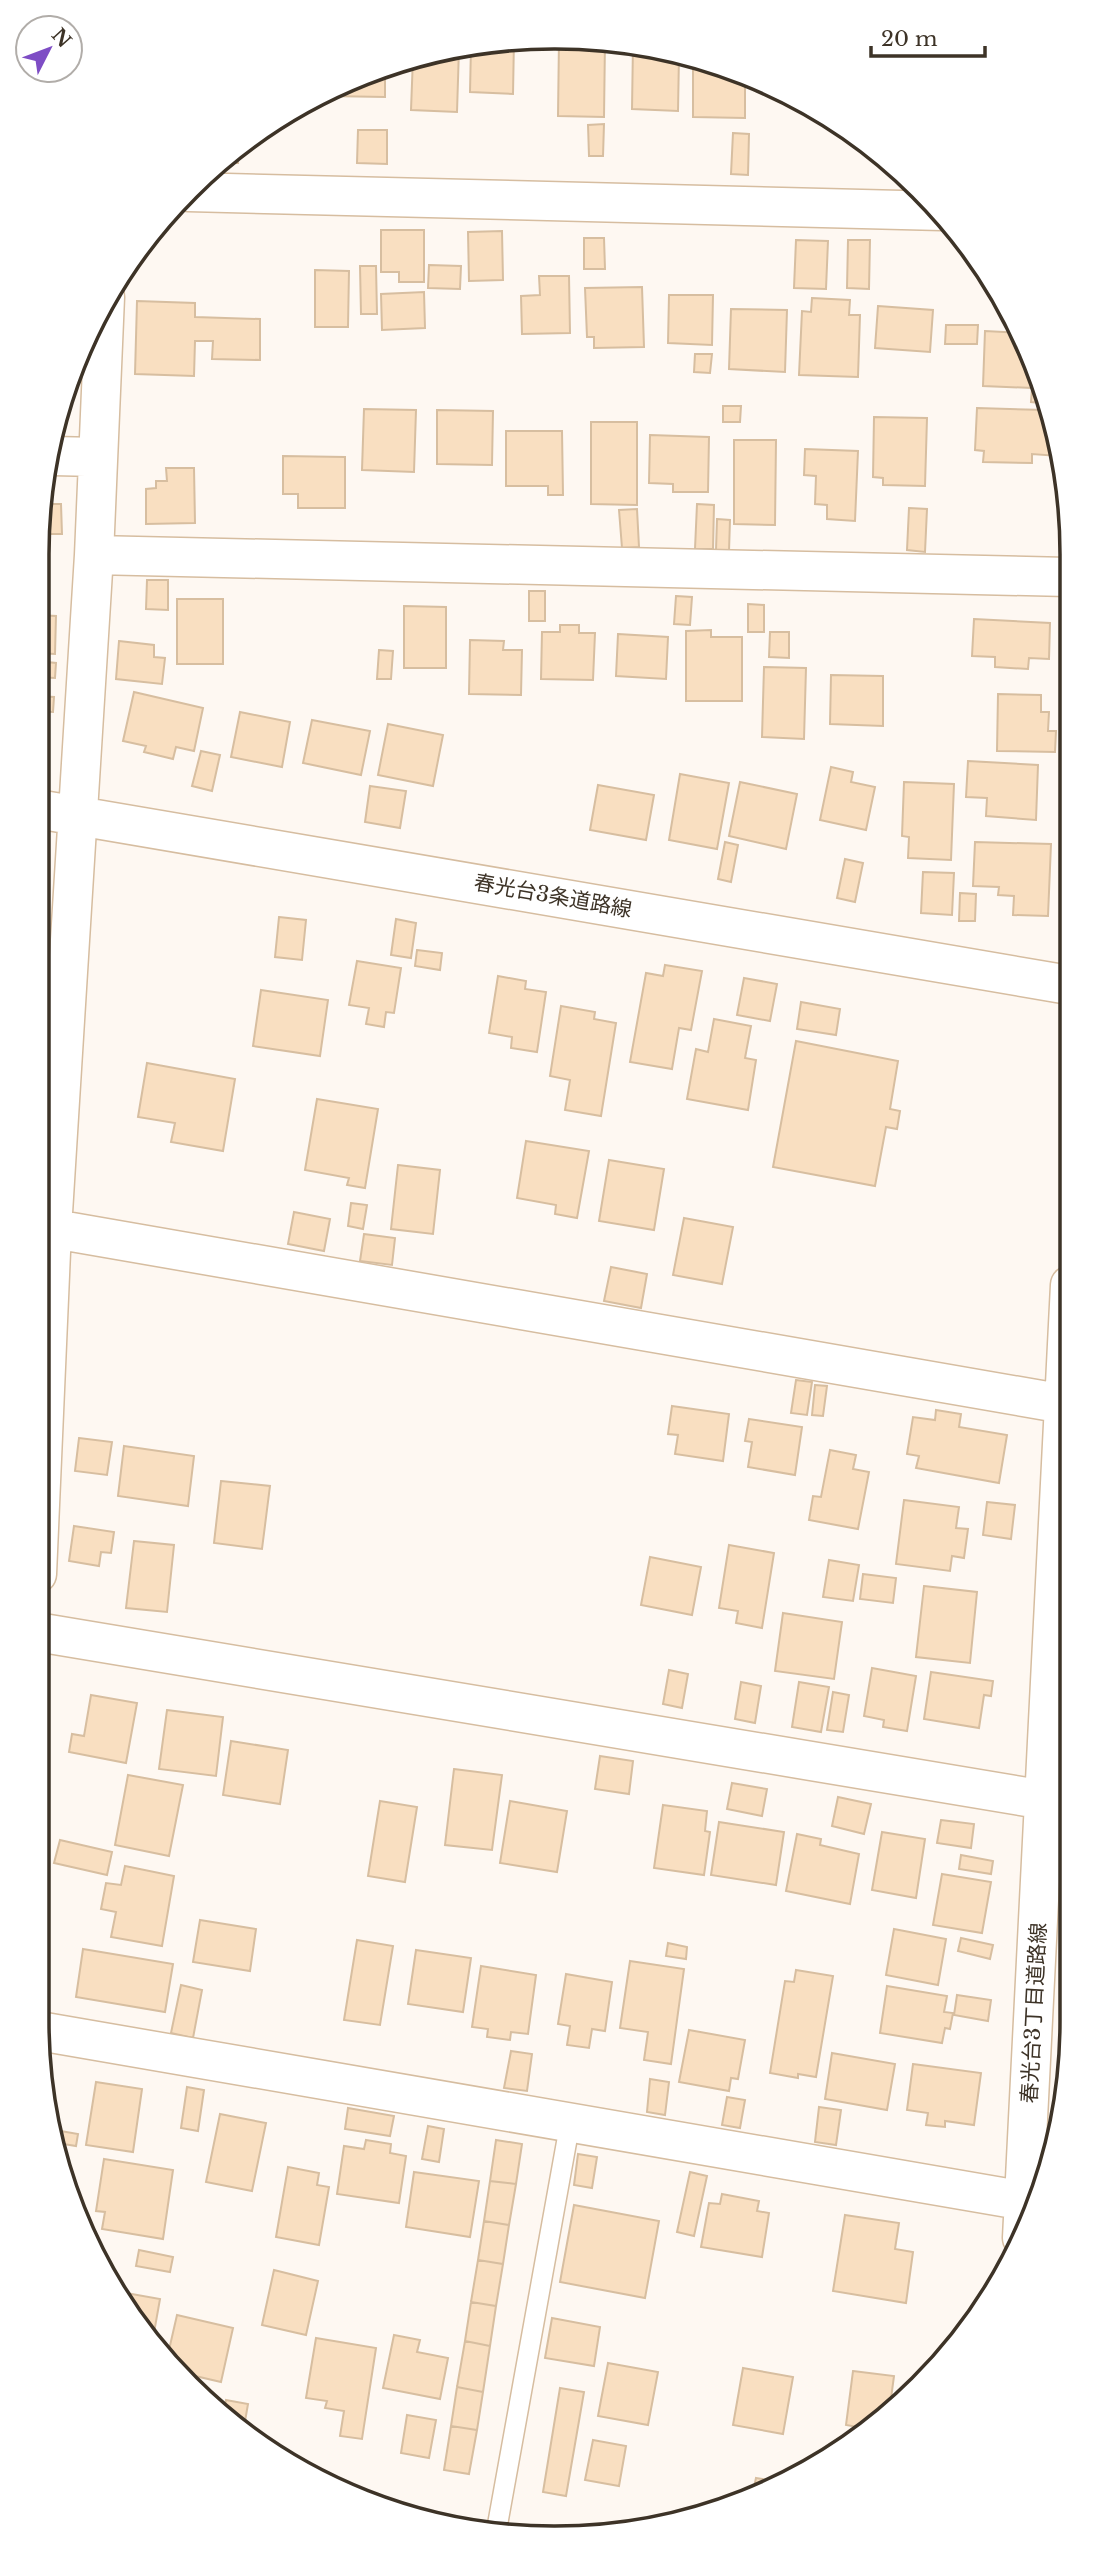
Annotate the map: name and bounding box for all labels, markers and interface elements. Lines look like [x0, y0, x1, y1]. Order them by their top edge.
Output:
north arrow [14, 14, 84, 84]
scale bar [871, 14, 985, 58]
text: N [47, 24, 76, 52]
text: 20 m [881, 26, 938, 52]
street label: 春光台3条道路線 [472, 869, 634, 923]
street label: 春光台3丁目道路線 [1016, 1922, 1052, 2104]

